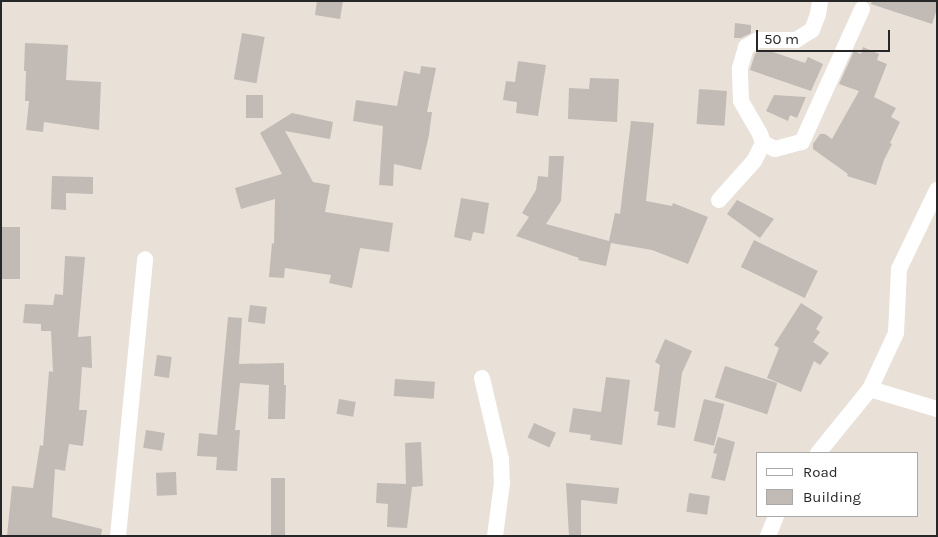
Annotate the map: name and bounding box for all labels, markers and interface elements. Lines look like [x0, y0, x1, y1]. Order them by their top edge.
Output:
scale bar [758, 20, 892, 52]
text: 50 m [764, 30, 799, 48]
legend [756, 452, 918, 517]
text: Road [803, 463, 838, 481]
text: Building [803, 488, 861, 506]

